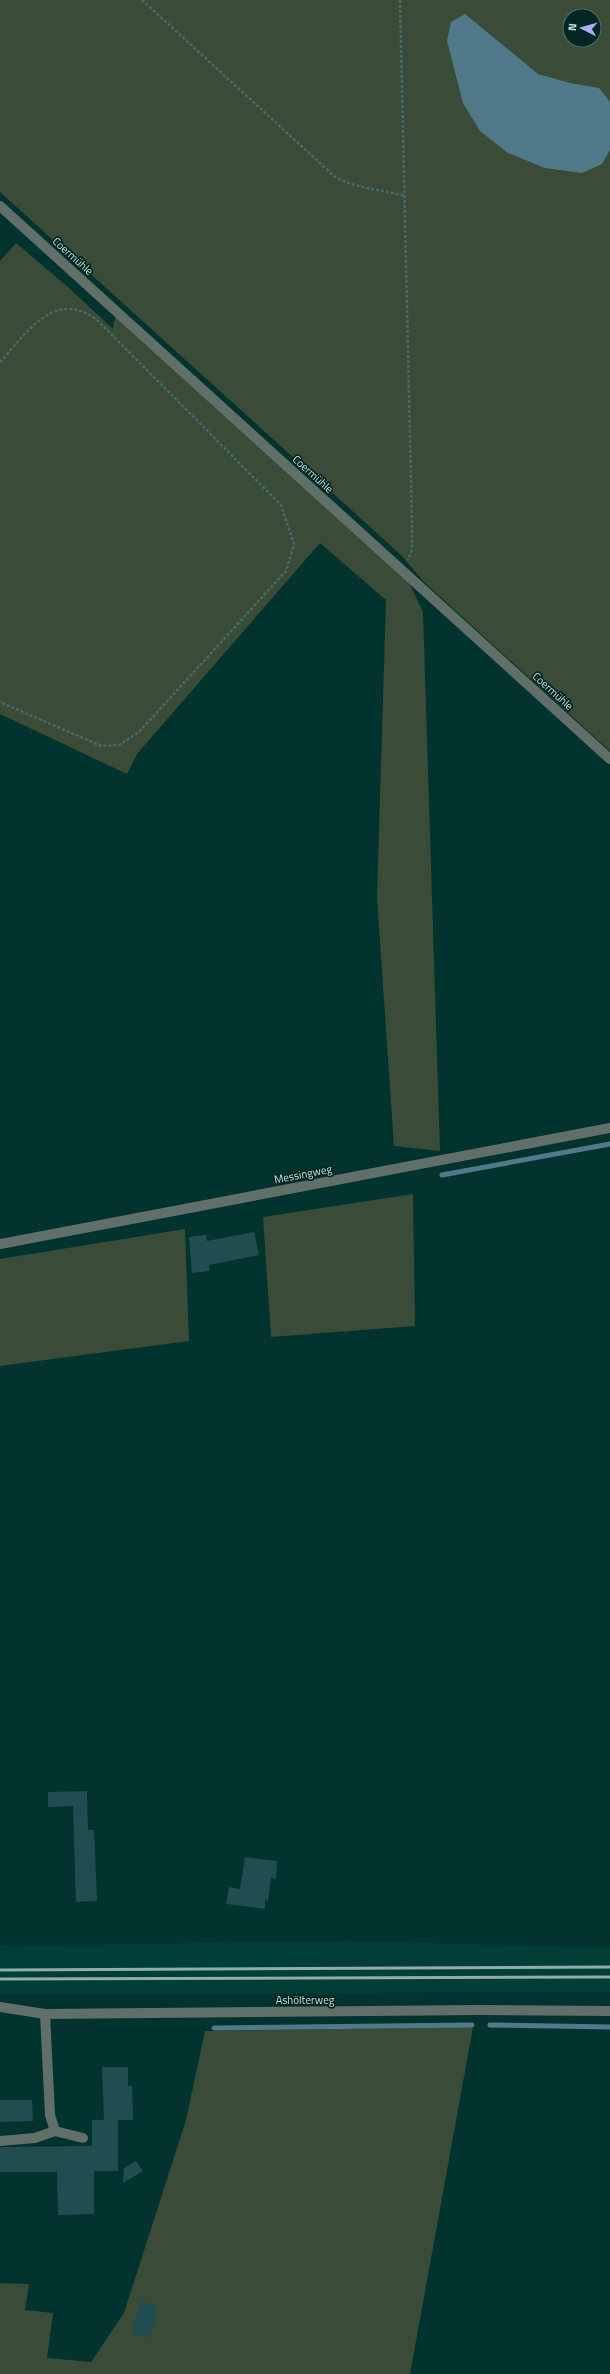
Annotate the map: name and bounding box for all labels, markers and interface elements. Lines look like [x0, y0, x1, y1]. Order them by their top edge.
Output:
north arrow [562, 8, 602, 48]
text: N [564, 22, 580, 32]
street label: Coermühle [49, 233, 97, 279]
street label: Coermühle [289, 451, 337, 497]
street label: Coermühle [529, 668, 577, 714]
street label: Messingweg [273, 1161, 334, 1187]
street label: Ashölterweg [276, 1992, 335, 2008]

